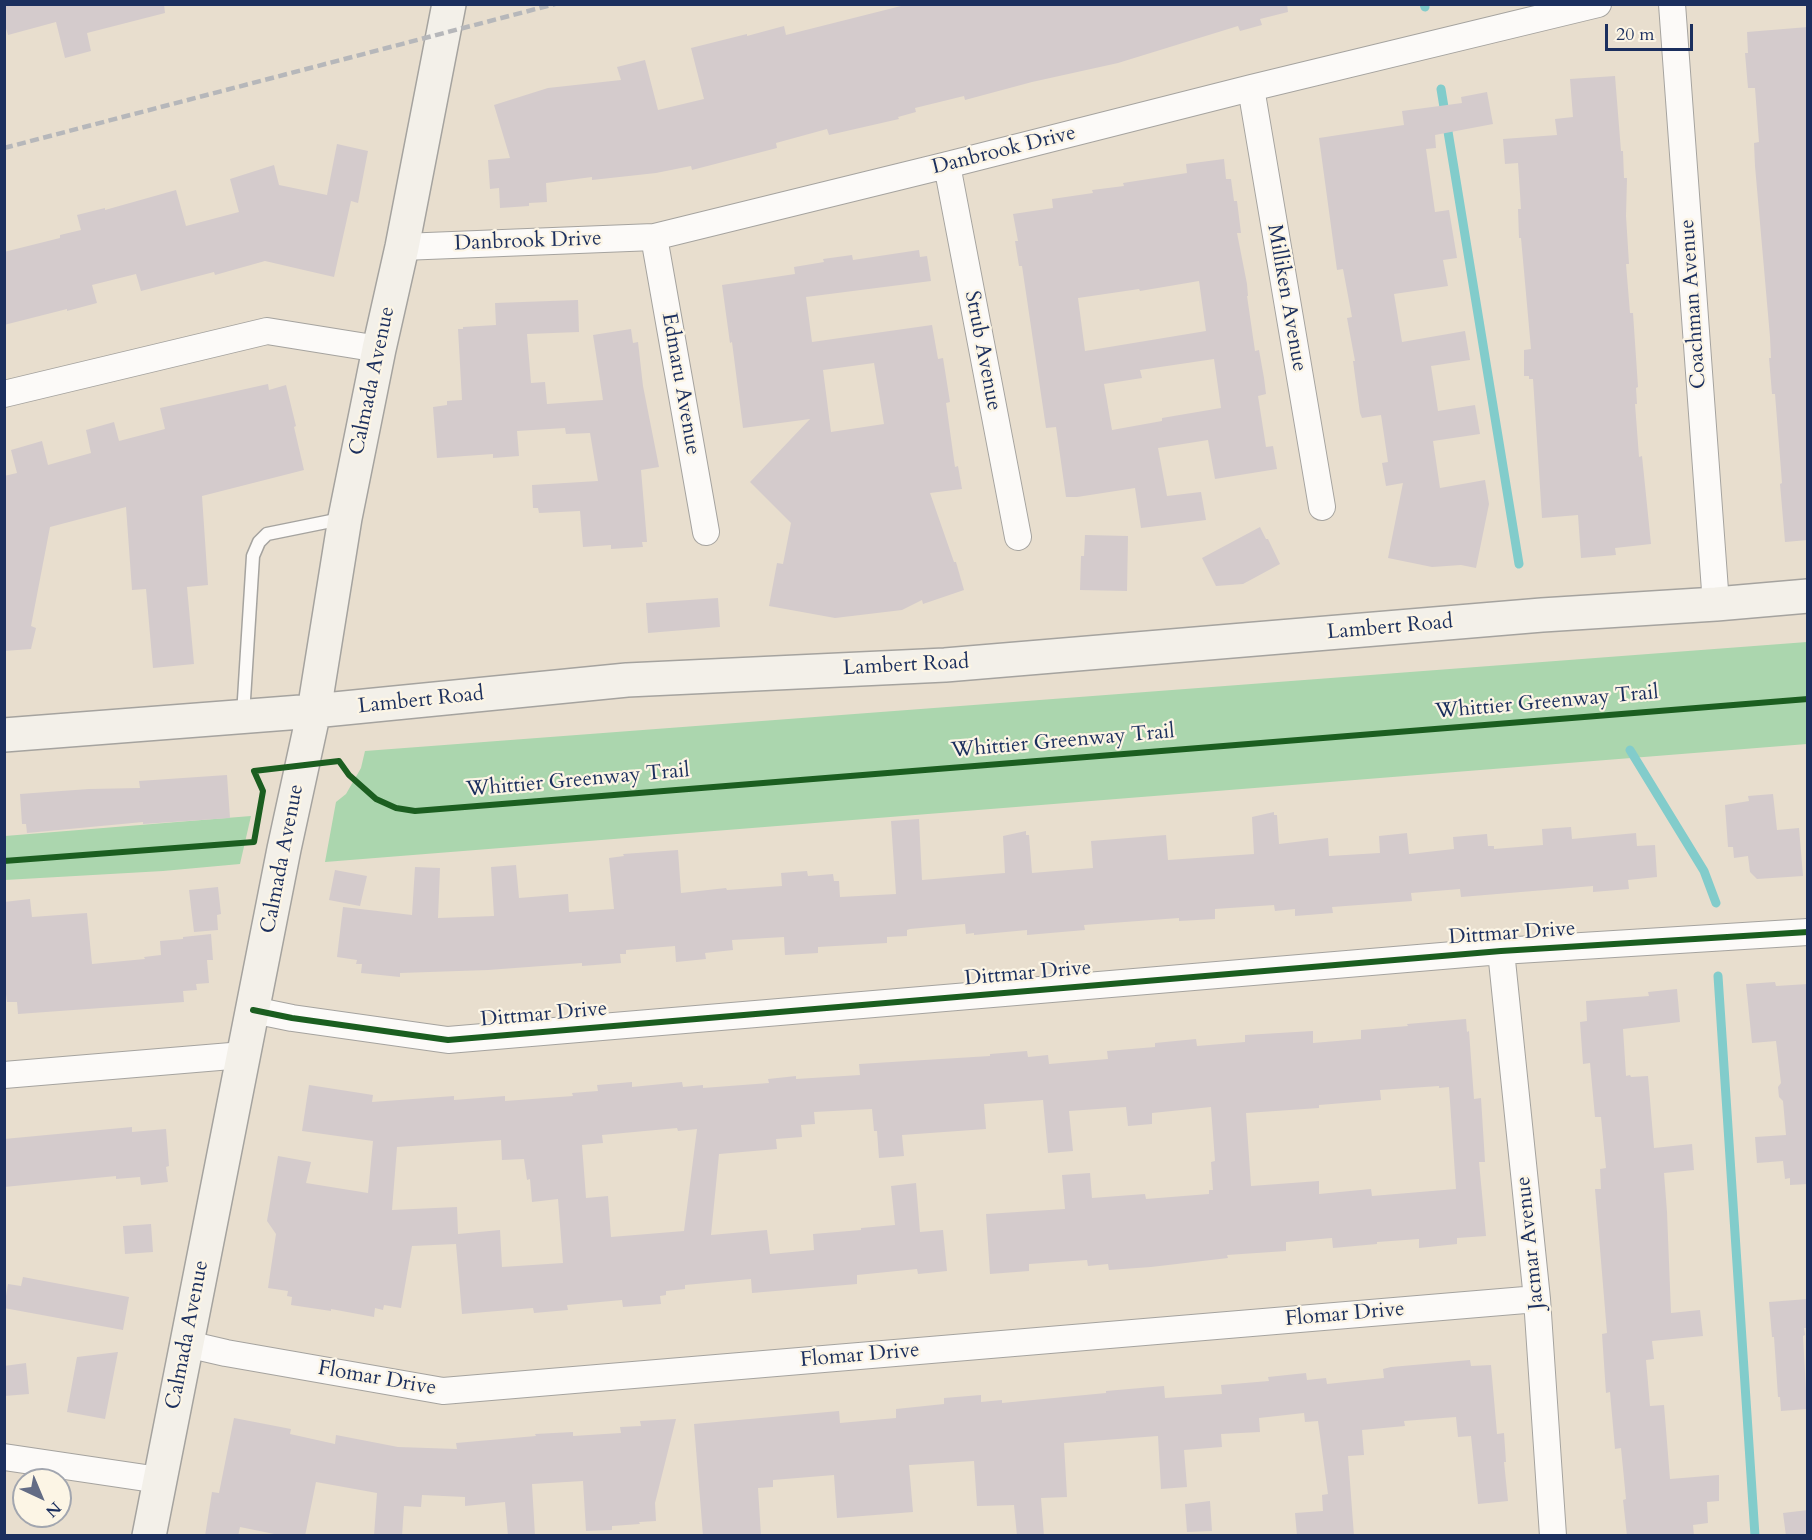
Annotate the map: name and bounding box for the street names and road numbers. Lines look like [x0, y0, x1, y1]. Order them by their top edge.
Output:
street label: Danbrook Drive [929, 121, 1079, 181]
street label: Coachman Avenue [1675, 218, 1713, 390]
street label: Milliken Avenue [1261, 223, 1311, 373]
street label: Danbrook Drive [454, 227, 602, 257]
street label: Strub Avenue [958, 289, 1006, 413]
street label: Calmada Avenue [345, 304, 401, 458]
street label: Edmaru Avenue [655, 311, 705, 457]
street label: Lambert Road [1326, 610, 1454, 646]
street label: Lambert Road [842, 650, 970, 682]
street label: Whittier Greenway Trail [1434, 681, 1660, 725]
street label: Lambert Road [357, 682, 485, 720]
street label: Whittier Greenway Trail [950, 720, 1176, 764]
street label: Whittier Greenway Trail [465, 759, 691, 803]
street label: Calmada Avenue [256, 782, 310, 936]
street label: Dittmar Drive [1448, 917, 1576, 951]
street label: Dittmar Drive [964, 956, 1092, 992]
street label: Dittmar Drive [480, 997, 608, 1033]
street label: Jacmar Avenue [1511, 1175, 1551, 1311]
street label: Calmada Avenue [161, 1258, 215, 1412]
street label: Flomar Drive [1284, 1297, 1406, 1333]
street label: Flomar Drive [799, 1338, 921, 1374]
street label: Flomar Drive [316, 1356, 438, 1402]

